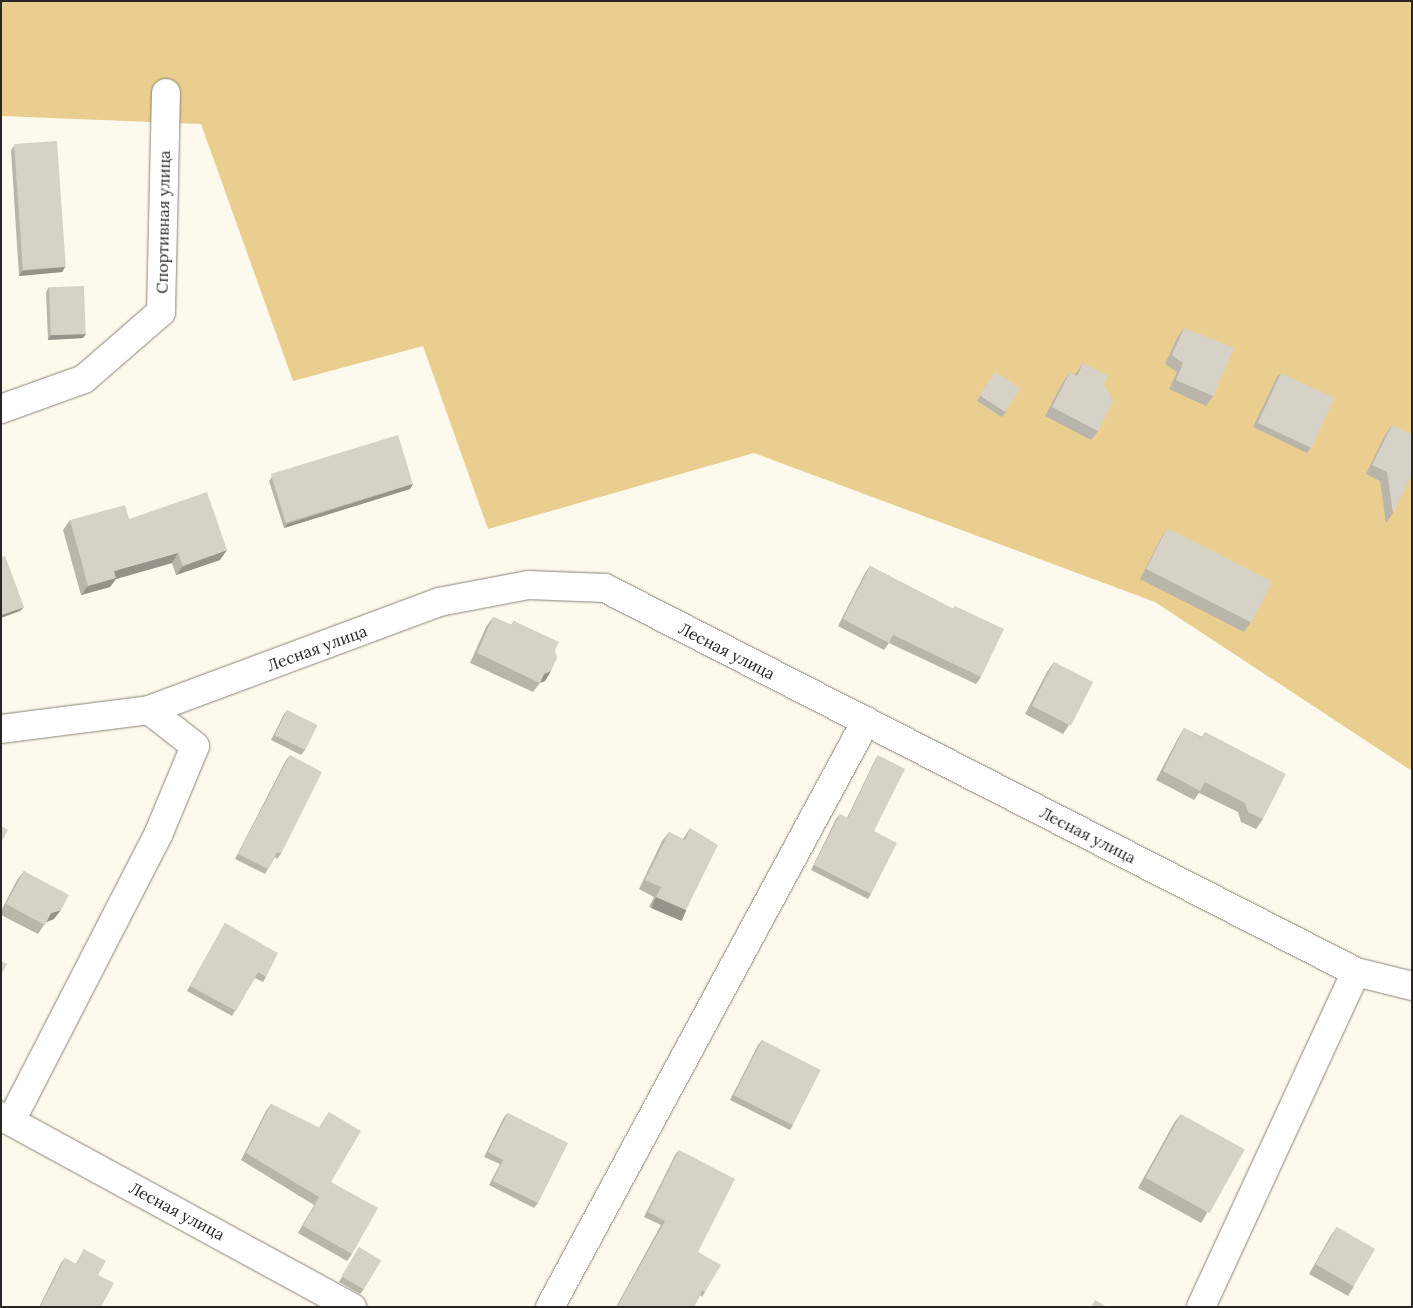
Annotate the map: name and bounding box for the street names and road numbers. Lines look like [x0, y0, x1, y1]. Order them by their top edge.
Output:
street label: Спортивная улица [152, 150, 174, 294]
street label: Лесная улица [676, 619, 778, 683]
street label: Лесная улица [264, 621, 370, 675]
street label: Лесная улица [1037, 803, 1139, 867]
street label: Лесная улица [126, 1178, 228, 1244]

